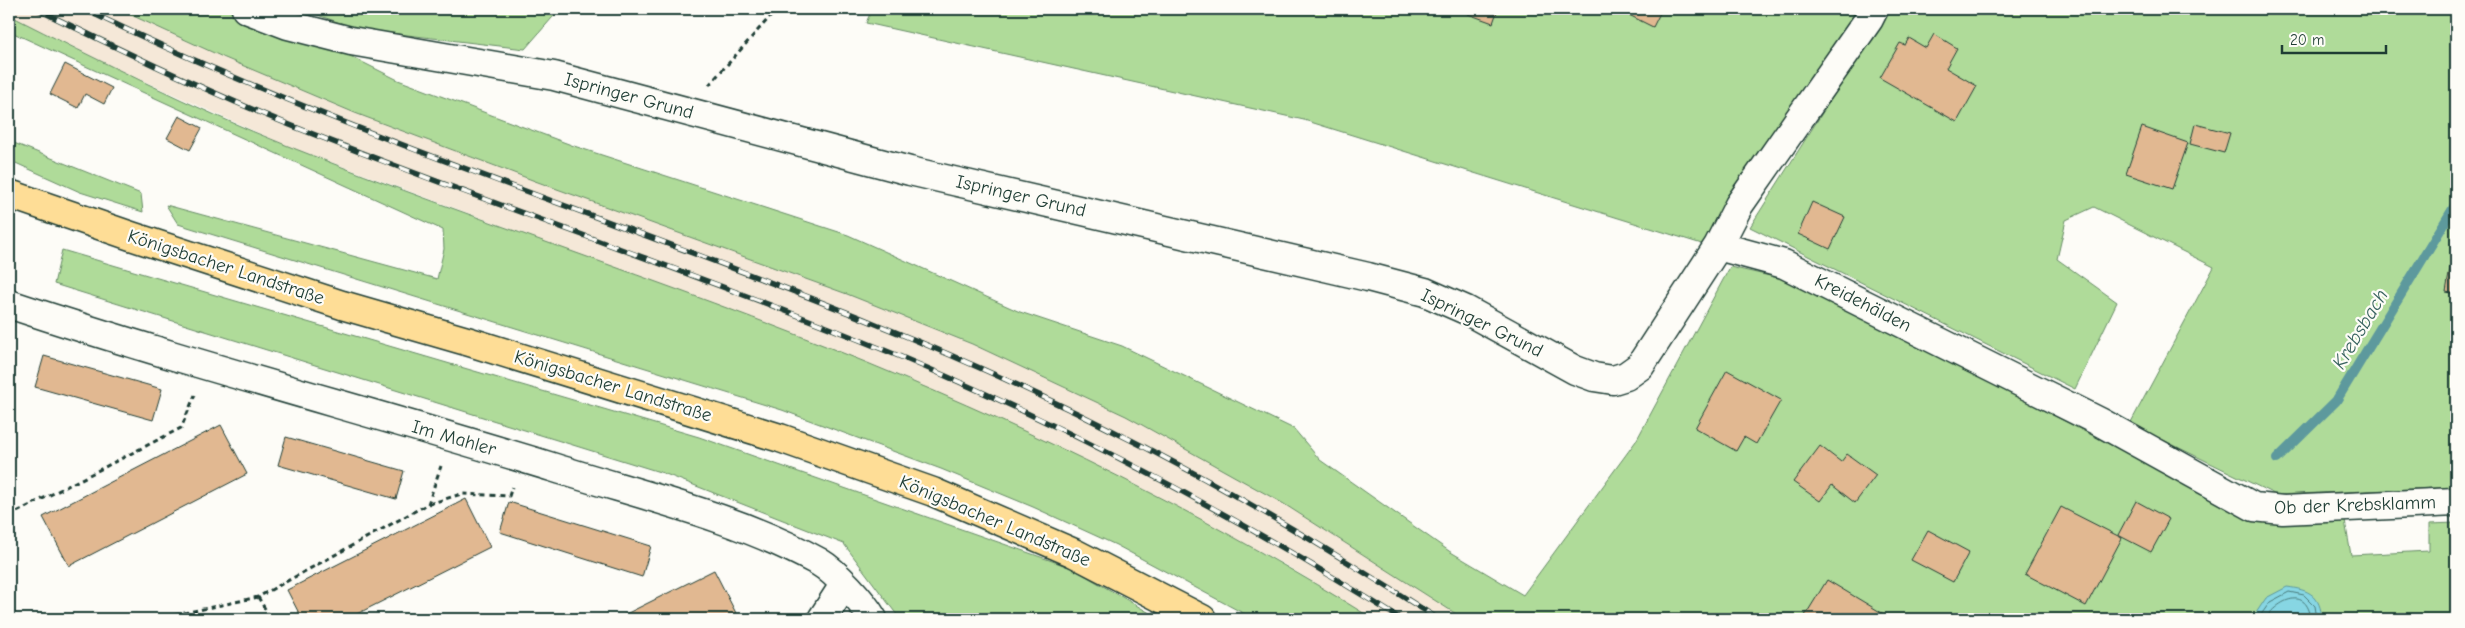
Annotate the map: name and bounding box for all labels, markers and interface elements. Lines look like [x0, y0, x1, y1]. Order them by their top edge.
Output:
scale bar [2282, 22, 2386, 54]
text: 20 m [2290, 31, 2324, 49]
street label: Ispringer Grund [562, 68, 696, 124]
street label: Ispringer Grund [954, 170, 1088, 222]
street label: Königsbacher Landstraße [125, 225, 327, 309]
street label: Kreidehälden [1811, 269, 1915, 337]
street label: Ispringer Grund [1418, 284, 1546, 362]
water label: Krebsbach [2327, 285, 2393, 373]
street label: Königsbacher Landstraße [511, 345, 715, 427]
street label: Im Mahler [409, 415, 499, 461]
street label: Königsbacher Landstraße [896, 471, 1094, 571]
street label: Ob der Krebsklamm [2274, 491, 2436, 519]

